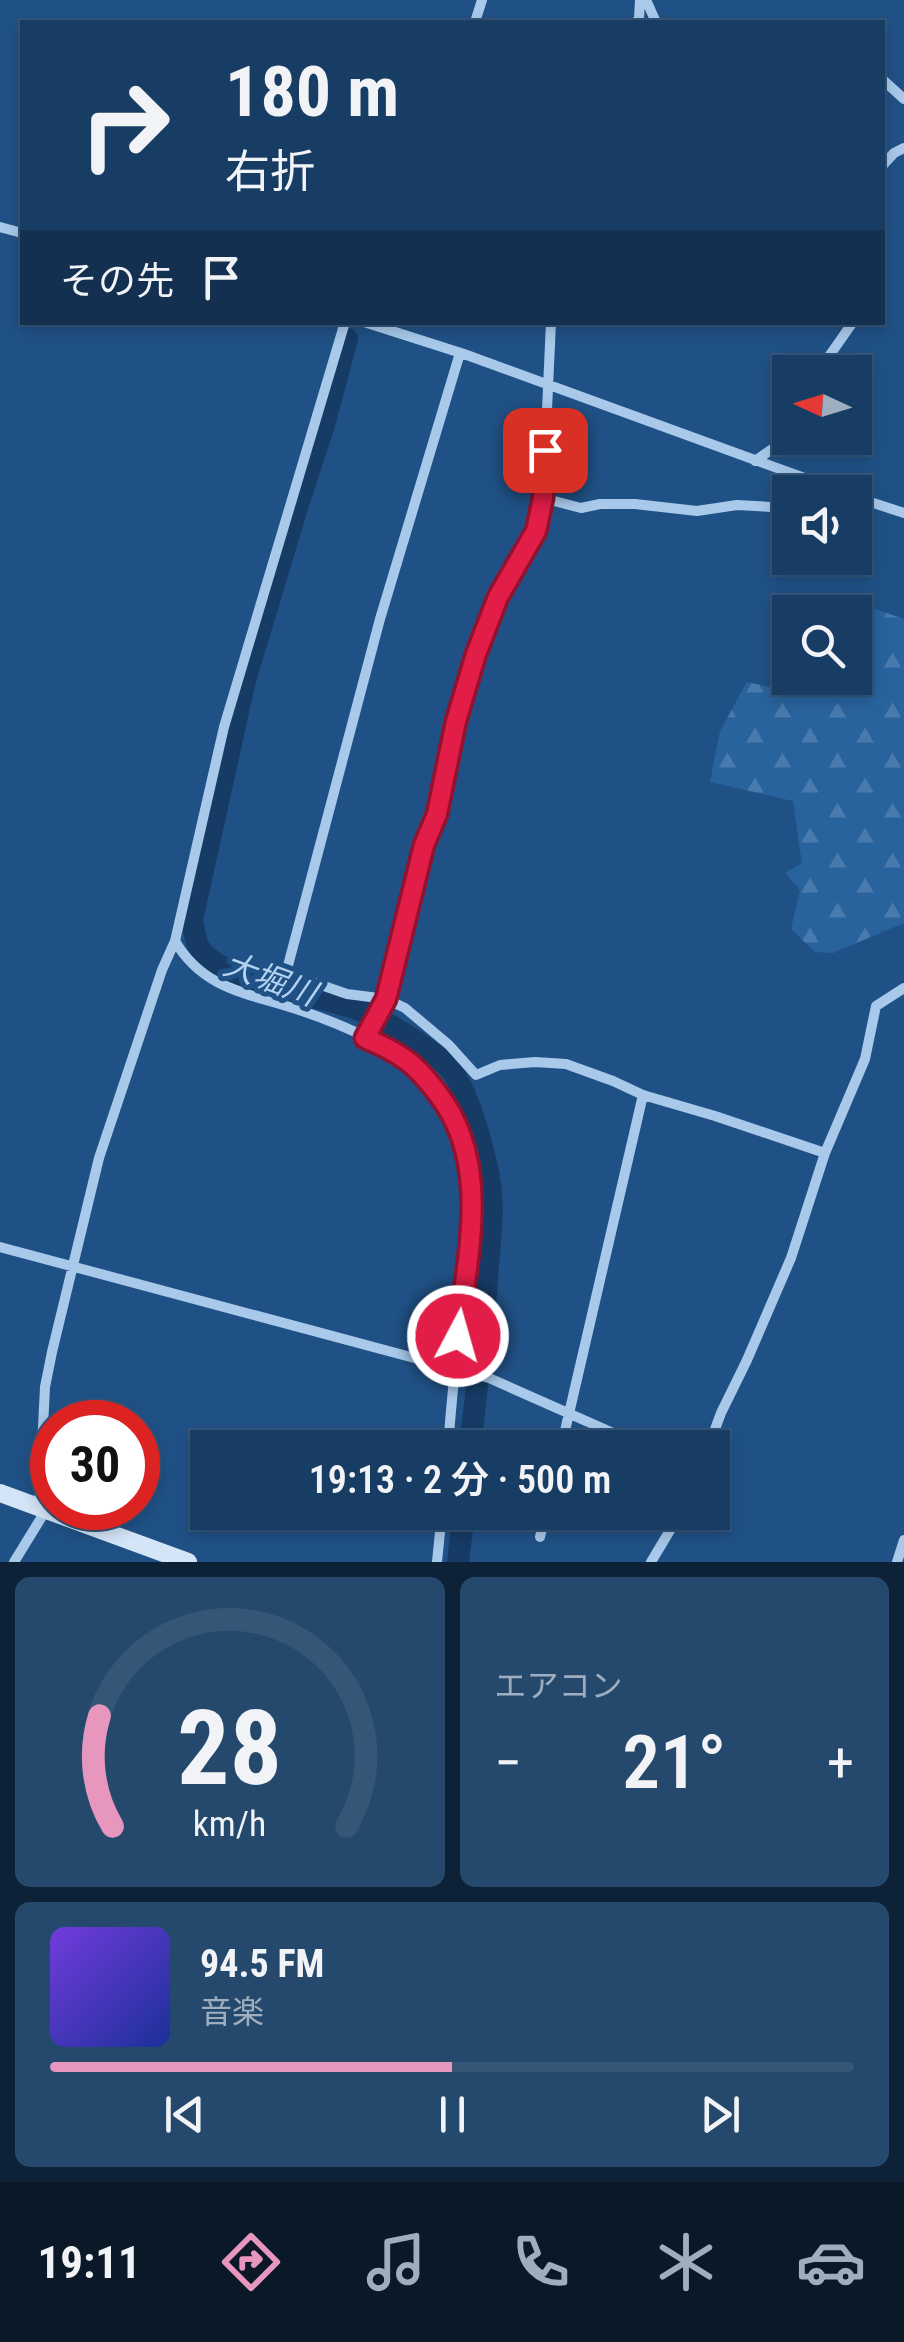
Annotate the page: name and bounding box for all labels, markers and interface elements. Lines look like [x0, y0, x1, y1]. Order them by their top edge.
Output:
text: 180 m [225, 51, 399, 133]
icon: right [60, 60, 190, 190]
text: 右折 [225, 145, 315, 198]
icon: arrive [194, 250, 249, 305]
text: その先 [60, 259, 174, 303]
north arrow [772, 355, 872, 455]
map controls [772, 355, 872, 695]
pin [503, 408, 588, 493]
icon: arrive [518, 423, 573, 478]
button: sound [772, 475, 872, 575]
button: search [772, 595, 872, 695]
water label: 大堀川 [218, 945, 324, 1014]
position arrow [406, 1284, 510, 1388]
speed limit sign: 30 [30, 1400, 160, 1530]
text: 19:13 · 2 分 · 500 m [309, 1458, 611, 1502]
text: エアコン [495, 1667, 623, 1705]
text: 28 [177, 1688, 282, 1809]
text: 21° [622, 1718, 727, 1806]
text: − [495, 1731, 522, 1795]
text: + [827, 1731, 854, 1795]
text: km/h [193, 1803, 267, 1845]
text: 94.5 FM [200, 1942, 324, 1986]
text: 音楽 [200, 1993, 264, 2031]
icon: previous [157, 2087, 212, 2142]
icon: pause [425, 2087, 480, 2142]
icon: next [693, 2087, 748, 2142]
icon: directions [216, 2227, 286, 2297]
icon: music [361, 2227, 431, 2297]
icon: phone [506, 2227, 576, 2297]
icon: climate [651, 2227, 721, 2297]
icon: car [796, 2227, 866, 2297]
text: 19:11 [38, 2236, 141, 2289]

